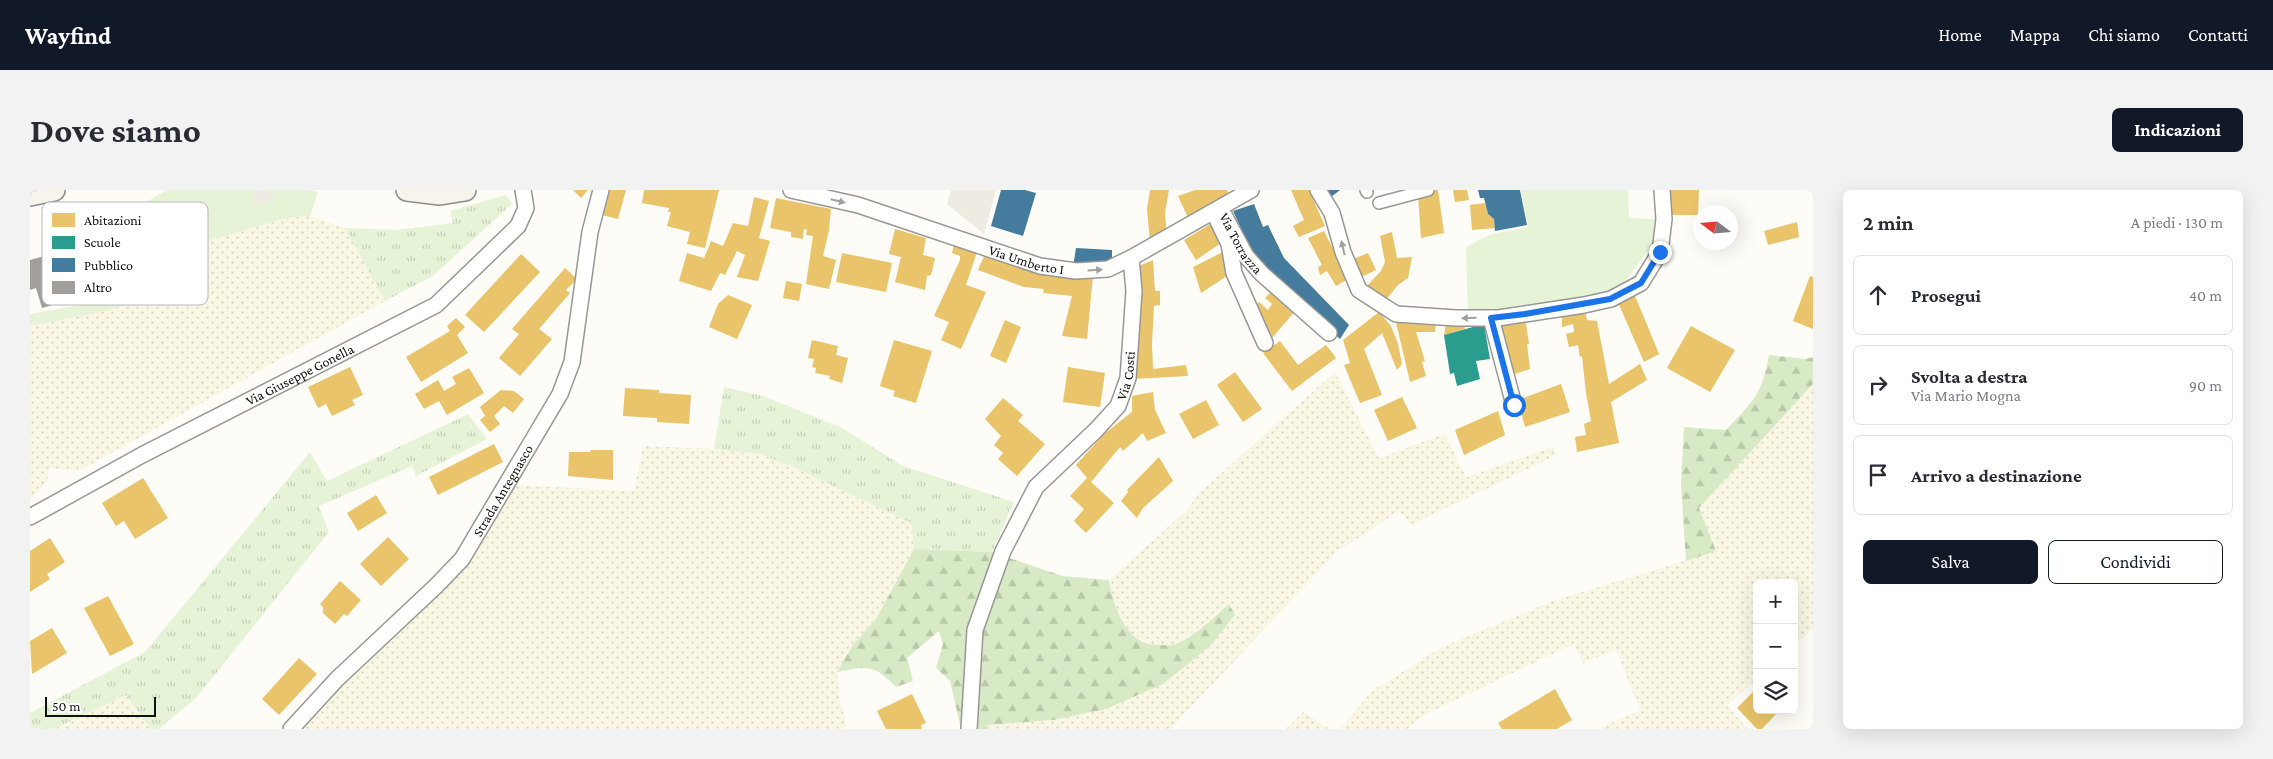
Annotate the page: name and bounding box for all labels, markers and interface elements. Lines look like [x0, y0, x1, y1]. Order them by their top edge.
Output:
text: Wayfind [25, 22, 111, 49]
text: Home [1939, 25, 1982, 45]
text: Mappa [2010, 25, 2060, 45]
text: Chi siamo [2088, 25, 2160, 45]
text: Contatti [2188, 25, 2248, 45]
button: Indicazioni [2112, 108, 2243, 152]
text: Dove siamo [30, 111, 201, 150]
one-way arrow [831, 197, 846, 205]
legend [42, 202, 208, 305]
north arrow [1693, 205, 1738, 250]
street label: Via Torrazza [1216, 210, 1266, 277]
text: 2 min [1863, 211, 1914, 235]
text: Abitazioni [84, 212, 142, 228]
text: A piedi · 130 m [2131, 214, 2223, 231]
text: Scuole [84, 234, 121, 250]
one-way arrow [1338, 240, 1346, 256]
street label: Via Umberto I [987, 241, 1065, 277]
route end [1649, 241, 1672, 264]
text: Pubblico [84, 257, 133, 273]
one-way arrow [1087, 265, 1103, 273]
text: Altro [84, 279, 112, 295]
icon: ahead [1864, 281, 1892, 309]
text: Prosegui [1911, 285, 1981, 306]
text: 40 m [2189, 287, 2222, 304]
one-way arrow [1461, 314, 1477, 322]
street label: Via Giuseppe Gonella [243, 340, 357, 409]
street label: Via Costi [1113, 350, 1138, 402]
text: Svolta a destra [1911, 366, 2027, 387]
icon: right [1864, 371, 1892, 399]
text: 90 m [2189, 377, 2222, 394]
text: Via Mario Mogna [1911, 387, 2021, 404]
route start [1503, 394, 1526, 417]
street label: Strada Antegnasco [469, 442, 536, 539]
icon: arrive [1864, 461, 1892, 489]
text: Arrivo a destinazione [1911, 465, 2082, 486]
button: Salva [1863, 540, 2038, 584]
button: Condividi [2048, 540, 2223, 584]
map controls [1753, 579, 1798, 714]
button: + [1753, 579, 1798, 624]
button: − [1753, 624, 1798, 669]
button: layers [1753, 669, 1798, 714]
scale bar [45, 694, 156, 717]
text: 50 m [52, 698, 80, 714]

